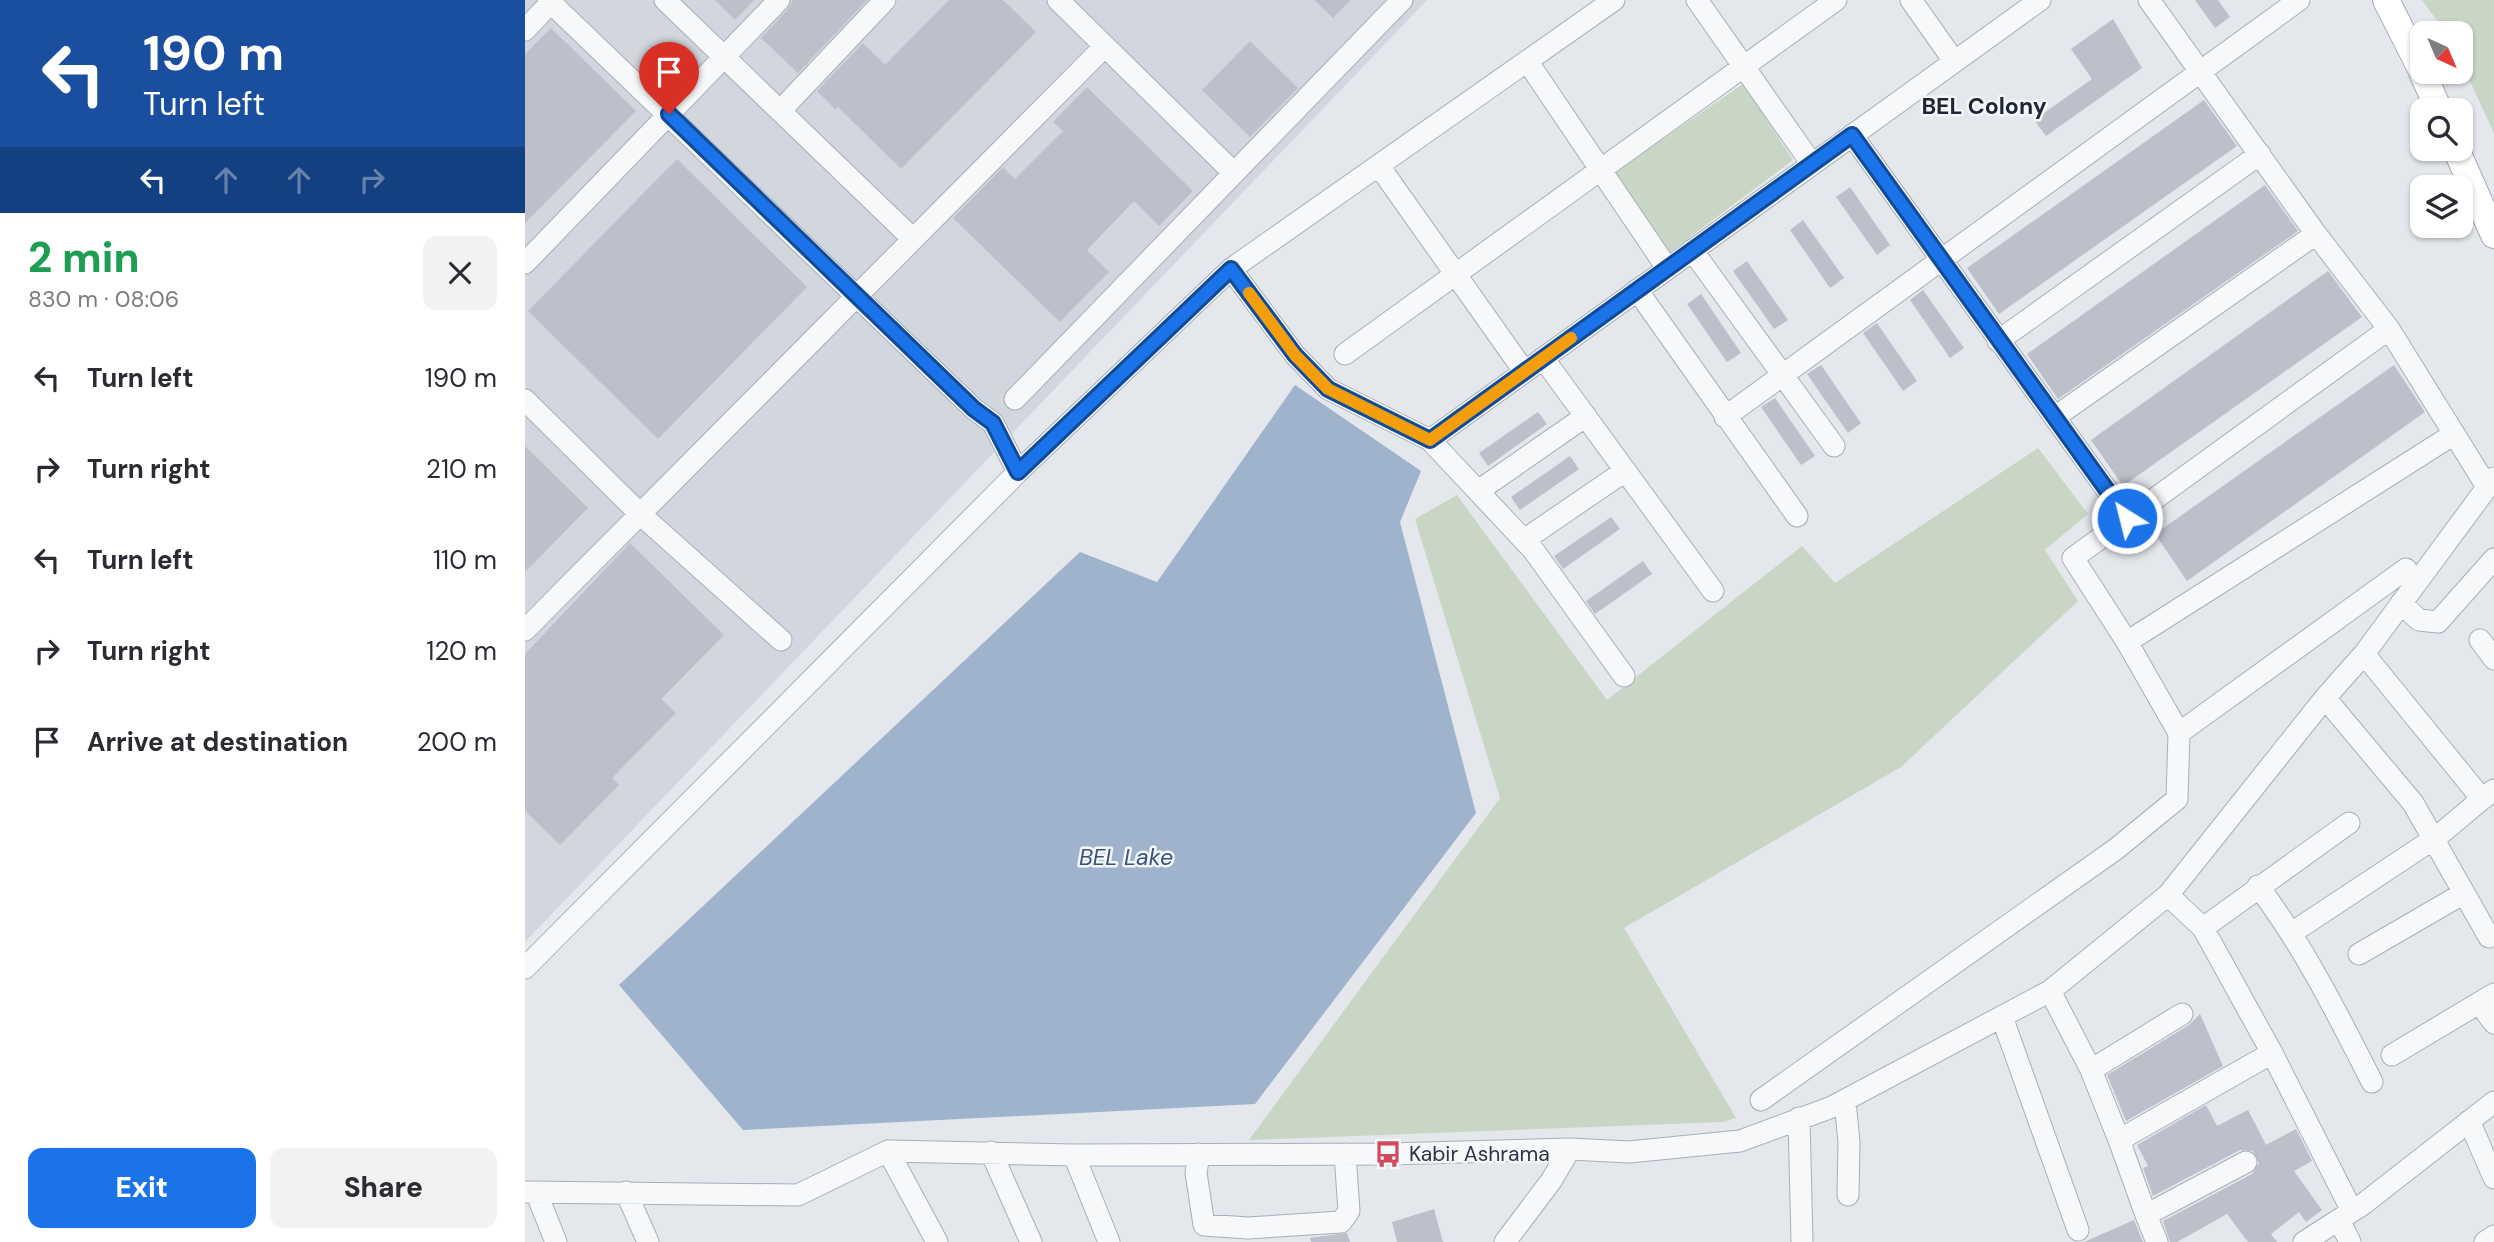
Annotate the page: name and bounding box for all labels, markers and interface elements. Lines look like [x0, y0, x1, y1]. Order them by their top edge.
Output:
text: 190 m [143, 21, 284, 85]
north arrow [2410, 21, 2473, 84]
map controls [2410, 21, 2473, 238]
icon: left [28, 28, 119, 119]
pin [639, 42, 699, 114]
icon: arrive [650, 53, 688, 91]
text: Turn left [143, 83, 265, 125]
district label: BEL Colony [1921, 91, 2047, 121]
button: search [2410, 98, 2473, 161]
icon: left [134, 161, 172, 199]
icon: ahead [207, 161, 245, 199]
icon: ahead [280, 161, 318, 199]
icon: right [353, 161, 391, 199]
button: layers [2410, 175, 2473, 238]
text: 2 min [28, 230, 139, 285]
button: close [423, 236, 497, 310]
text: 830 m · 08:06 [28, 284, 179, 314]
icon: left [28, 359, 66, 397]
text: Turn left [87, 361, 194, 395]
text: 190 m [425, 361, 497, 395]
icon: right [28, 450, 66, 488]
text: Turn right [87, 452, 211, 486]
text: 210 m [426, 452, 497, 486]
position arrow [2090, 481, 2164, 555]
icon: left [28, 541, 66, 579]
text: Turn left [87, 543, 194, 577]
text: 110 m [433, 543, 497, 577]
icon: right [28, 632, 66, 670]
text: Turn right [87, 634, 211, 668]
text: 120 m [426, 634, 497, 668]
icon: arrive [28, 723, 66, 761]
text: Arrive at destination [87, 725, 348, 759]
text: 200 m [417, 725, 497, 759]
water label: BEL Lake [1079, 842, 1173, 872]
bus stop icon: Kabir Ashrama [1373, 1139, 1403, 1169]
place label: Kabir Ashrama [1409, 1140, 1550, 1168]
button: Exit [28, 1148, 256, 1228]
button: Share [270, 1148, 497, 1228]

